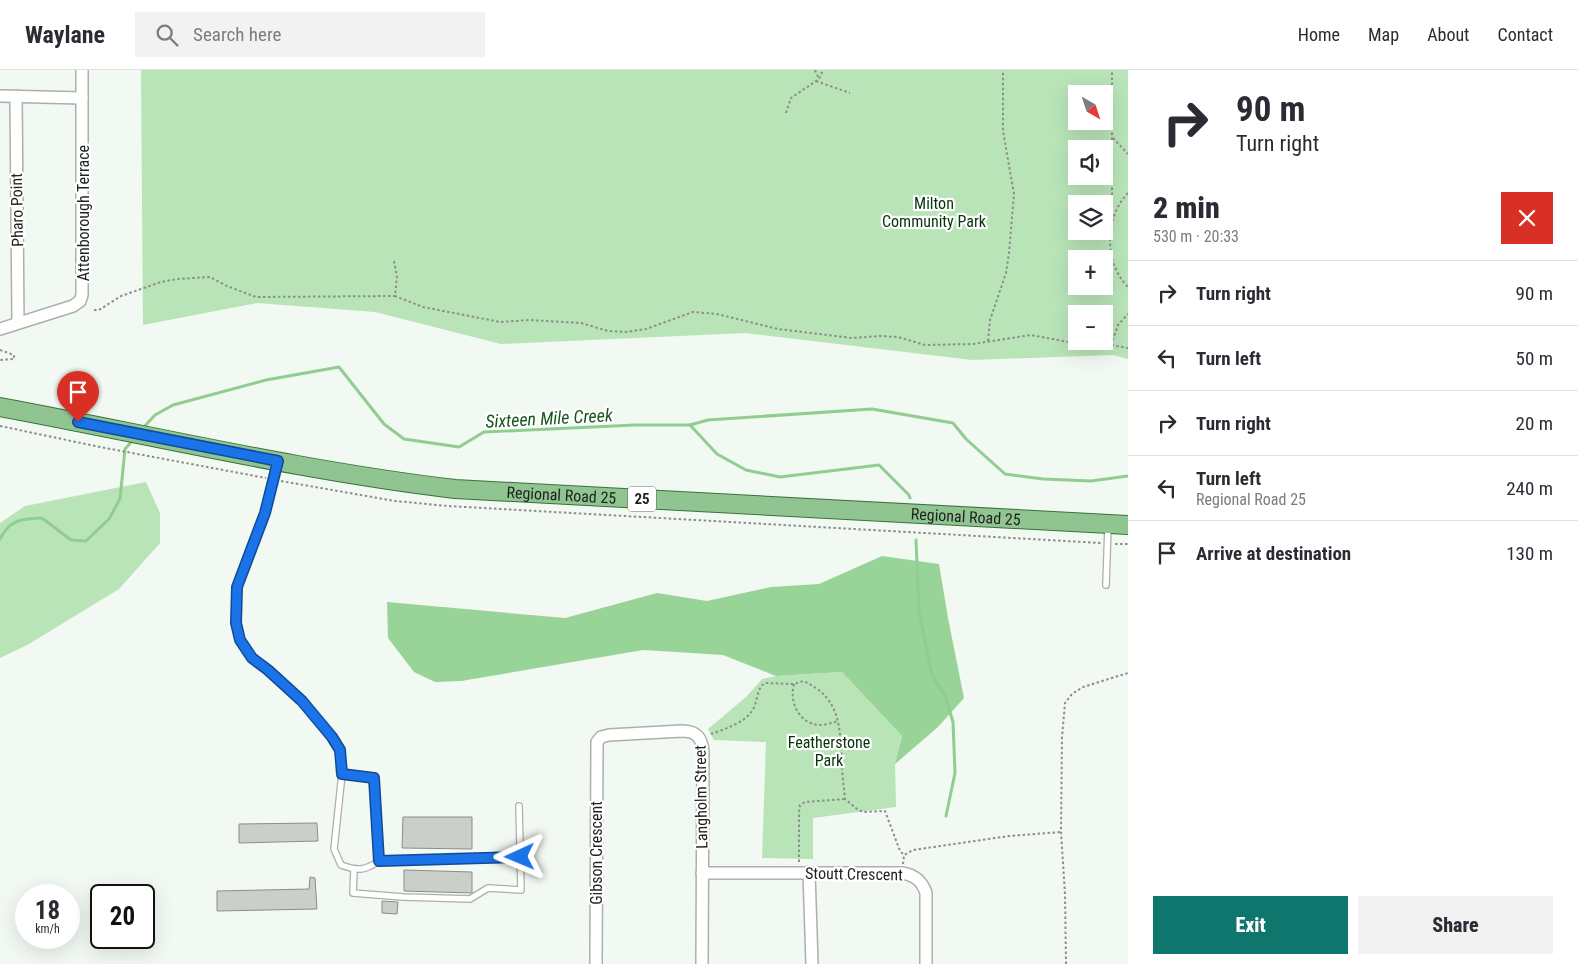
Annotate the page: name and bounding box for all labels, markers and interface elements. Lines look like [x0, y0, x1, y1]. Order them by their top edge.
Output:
search box [135, 12, 485, 57]
text: Waylane [25, 21, 105, 49]
icon: search [153, 21, 181, 49]
text: Search here [193, 23, 281, 46]
text: Home [1298, 24, 1340, 45]
text: Map [1368, 24, 1399, 45]
text: About [1427, 24, 1469, 45]
text: Contact [1497, 24, 1553, 45]
north arrow [1068, 85, 1112, 130]
map controls [1068, 85, 1113, 350]
text: 90 m [1236, 89, 1305, 130]
icon: right [1153, 90, 1218, 155]
text: Turn right [1236, 131, 1319, 156]
button: sound [1068, 140, 1113, 185]
street label: Attenborough Terrace [74, 145, 93, 281]
street label: Pharo Point [7, 173, 27, 247]
text: 2 min [1153, 190, 1220, 225]
button: close [1501, 192, 1553, 244]
park label: Milton Community Park [882, 194, 987, 231]
button: layers [1068, 195, 1113, 240]
text: 530 m · 20:33 [1153, 227, 1239, 246]
button: + [1068, 250, 1113, 295]
icon: right [1153, 279, 1181, 307]
text: Turn right [1196, 282, 1271, 305]
text: 90 m [1516, 282, 1553, 305]
button: − [1068, 305, 1113, 350]
icon: left [1153, 344, 1181, 372]
text: Turn left [1196, 347, 1261, 370]
text: 50 m [1516, 347, 1553, 370]
pin [57, 371, 99, 422]
icon: arrive [64, 378, 92, 406]
water label: Sixteen Mile Creek [485, 404, 614, 432]
icon: right [1153, 409, 1181, 437]
text: Turn right [1196, 412, 1271, 435]
text: 20 m [1516, 412, 1553, 435]
text: Turn left [1196, 467, 1261, 490]
icon: left [1153, 474, 1181, 502]
text: 240 m [1506, 477, 1553, 500]
street label: Regional Road 25 [506, 482, 617, 507]
road number: 25 [628, 486, 656, 512]
text: Regional Road 25 [1196, 490, 1306, 509]
street label: Regional Road 25 [910, 504, 1021, 529]
icon: arrive [1153, 539, 1181, 567]
text: Arrive at destination [1196, 542, 1351, 565]
text: 130 m [1506, 542, 1553, 565]
park label: Featherstone Park [788, 733, 870, 770]
street label: Langholm Street [691, 745, 711, 849]
street label: Gibson Crescent [587, 801, 606, 905]
position arrow [493, 830, 545, 882]
street label: Stoutt Crescent [805, 864, 903, 884]
speed limit sign: 20 [90, 884, 155, 949]
text: 18 [35, 896, 60, 925]
button: Exit [1153, 896, 1348, 954]
button: Share [1358, 896, 1553, 954]
text: km/h [35, 922, 60, 936]

